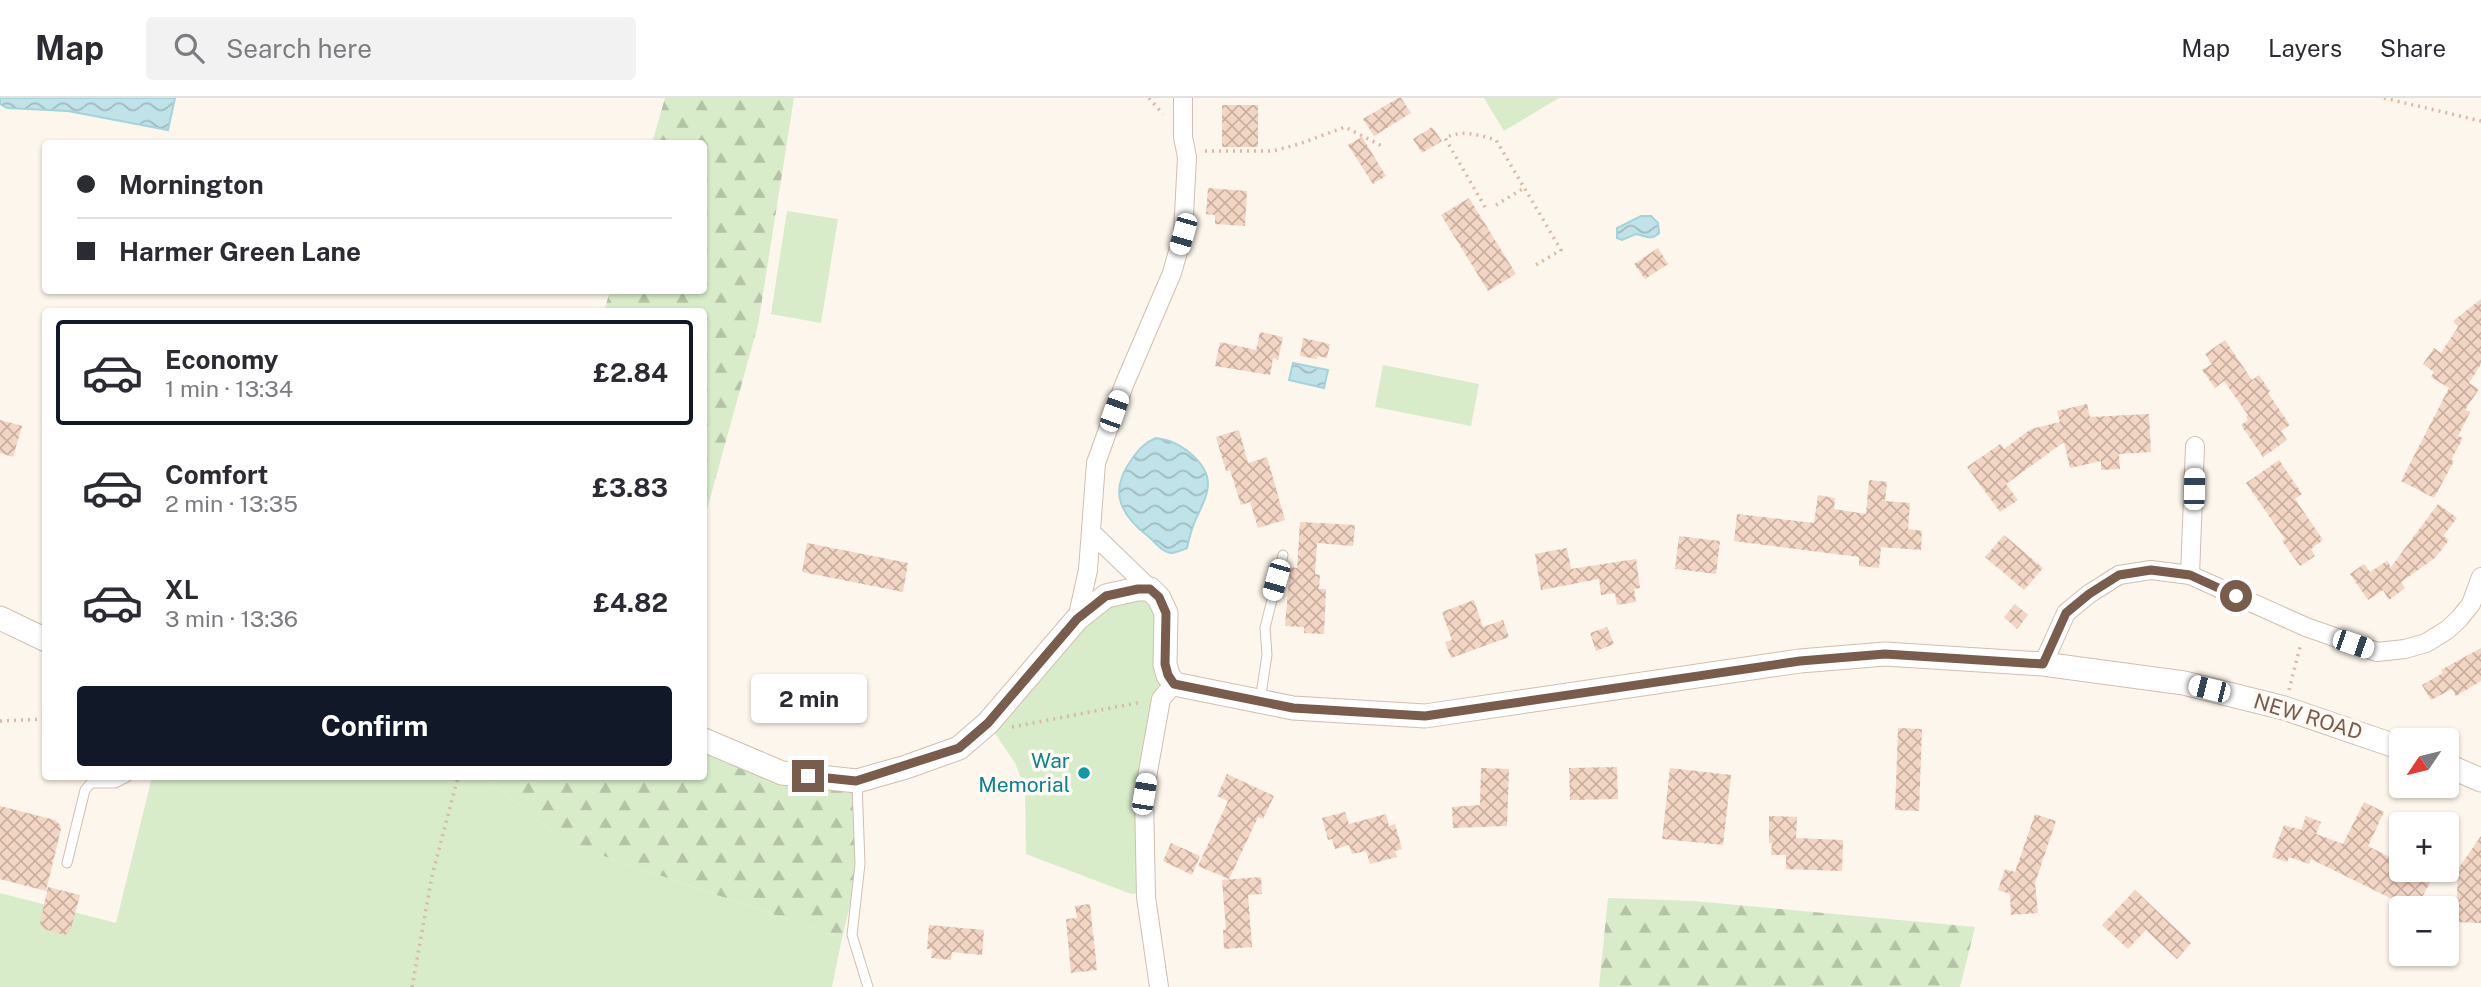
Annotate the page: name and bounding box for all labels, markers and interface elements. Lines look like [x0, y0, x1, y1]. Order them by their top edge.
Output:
search box [146, 17, 636, 80]
text: Map [35, 29, 104, 67]
icon: search [170, 29, 208, 67]
text: Search here [226, 33, 372, 64]
text: Map [2181, 34, 2230, 62]
text: Layers [2268, 34, 2342, 62]
text: Share [2380, 34, 2446, 62]
text: Mornington [119, 169, 264, 200]
car [1168, 211, 1199, 257]
text: Harmer Green Lane [119, 236, 361, 267]
icon: car [81, 341, 144, 404]
text: Economy [165, 344, 278, 375]
text: £2.84 [593, 357, 668, 388]
text: 1 min · 13:34 [165, 375, 293, 402]
car [1097, 388, 1132, 434]
icon: car [81, 456, 144, 519]
text: Comfort [165, 459, 268, 490]
car [2184, 468, 2205, 510]
text: £3.83 [592, 472, 668, 503]
text: 2 min · 13:35 [165, 490, 298, 517]
car [1261, 557, 1292, 603]
icon: car [81, 571, 144, 634]
text: XL [165, 574, 199, 605]
route start [2220, 580, 2252, 612]
text: £4.82 [593, 587, 668, 618]
text: 3 min · 13:36 [165, 605, 298, 632]
car [2330, 627, 2377, 661]
callout: 2 min [750, 674, 866, 724]
car [2187, 674, 2232, 704]
text: 2 min [779, 685, 839, 712]
button: Confirm [77, 686, 672, 766]
street label: NEW ROAD [2251, 688, 2365, 745]
north arrow [2389, 728, 2459, 798]
map controls [2389, 728, 2459, 966]
place label: War Memorial [978, 748, 1070, 797]
route end [792, 760, 824, 792]
marker: War Memorial [1076, 765, 1092, 781]
car [1131, 772, 1158, 816]
button: + [2389, 812, 2459, 882]
button: − [2389, 896, 2459, 966]

